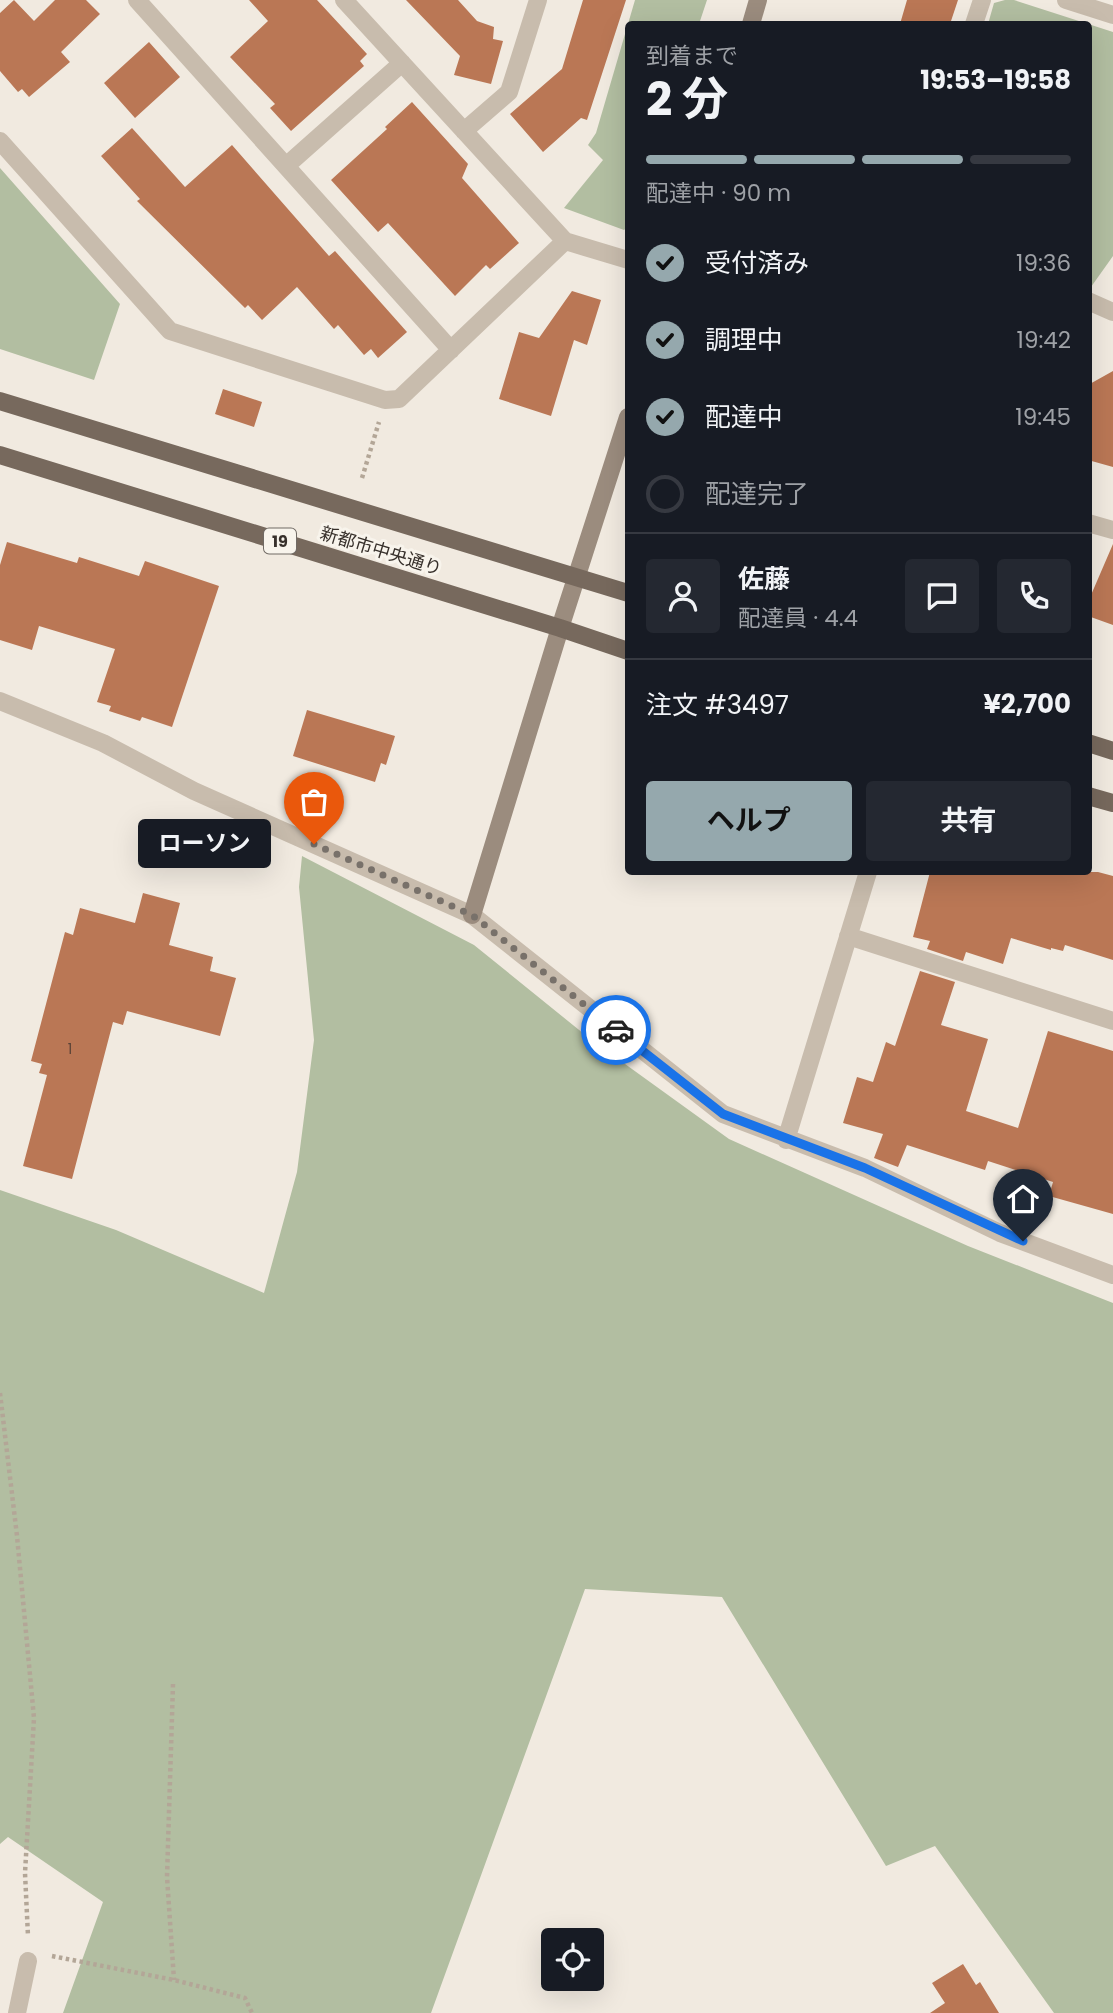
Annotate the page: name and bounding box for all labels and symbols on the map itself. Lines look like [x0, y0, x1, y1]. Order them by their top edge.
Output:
street label: 新都市中央通り [317, 520, 445, 581]
road number: 19 [264, 528, 296, 554]
pin [284, 772, 344, 844]
callout: ローソン [139, 820, 272, 868]
courier [581, 995, 651, 1065]
house number: 1 [68, 1039, 72, 1059]
pin [993, 1169, 1053, 1241]

